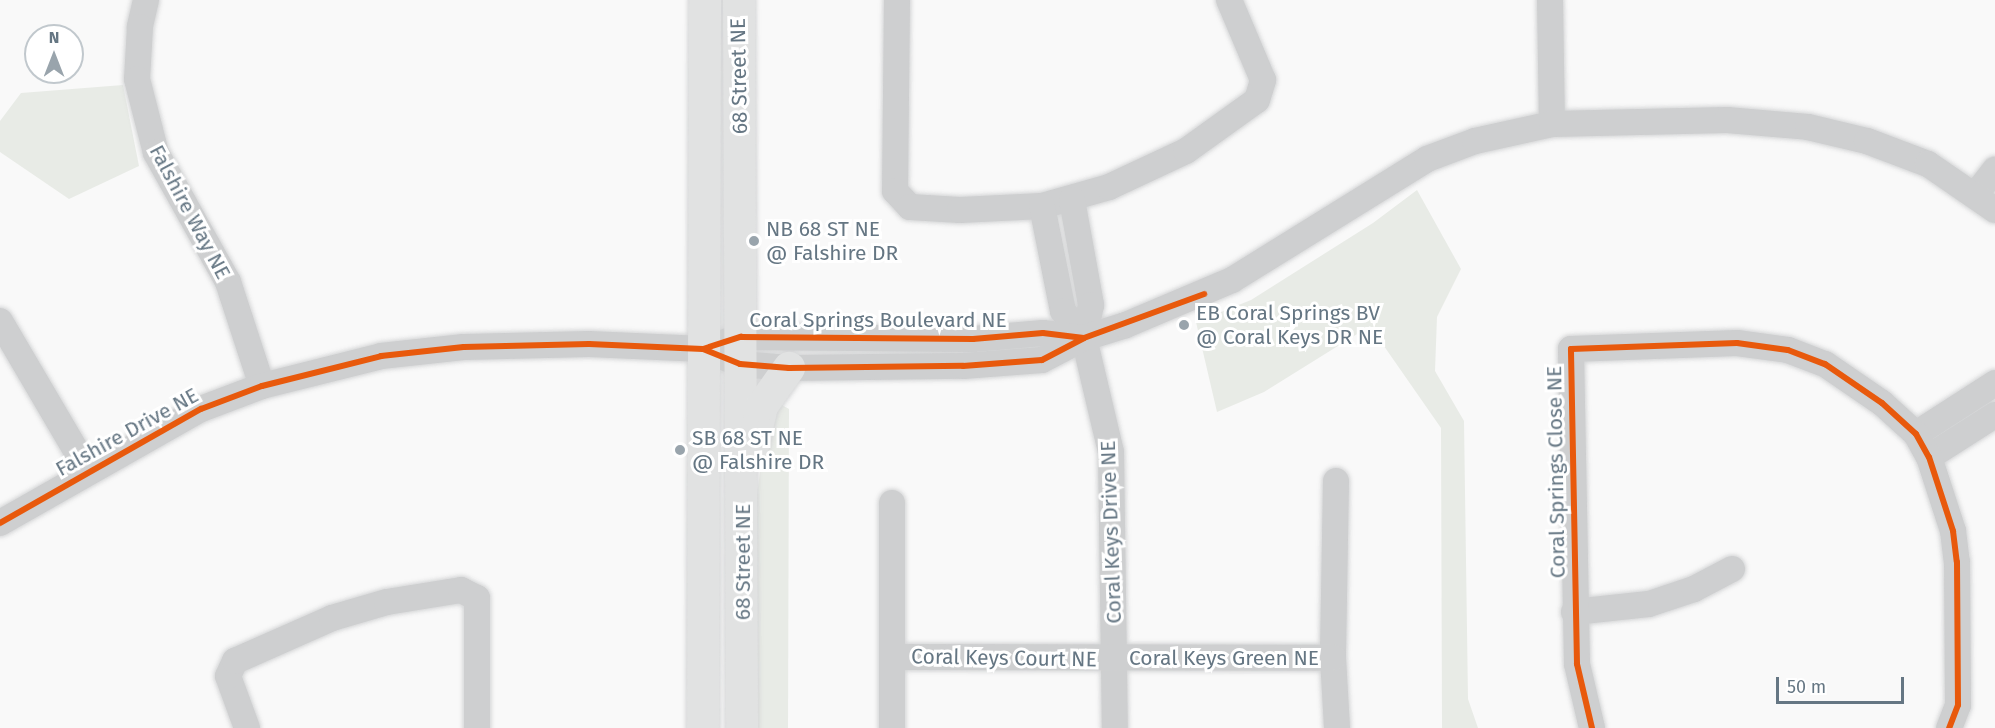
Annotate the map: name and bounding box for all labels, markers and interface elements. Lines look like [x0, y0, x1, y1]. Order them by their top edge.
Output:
street label: 68 Street NE [725, 18, 753, 134]
north arrow [24, 24, 84, 84]
text: N [49, 28, 59, 47]
street label: Falshire Way NE [144, 141, 236, 283]
place label: NB 68 ST NE @ Falshire DR [766, 216, 898, 266]
marker: NB 68 ST NE @ Falshire DR [747, 234, 761, 248]
place label: EB Coral Springs BV @ Coral Keys DR NE [1196, 300, 1383, 350]
street label: Coral Springs Boulevard NE [749, 307, 1007, 333]
marker: EB Coral Springs BV @ Coral Keys DR NE [1177, 318, 1191, 332]
street label: Coral Springs Close NE [1542, 366, 1570, 578]
street label: Falshire Drive NE [51, 382, 203, 482]
place label: SB 68 ST NE @ Falshire DR [692, 425, 824, 475]
street label: Coral Keys Drive NE [1095, 440, 1127, 624]
marker: SB 68 ST NE @ Falshire DR [673, 443, 687, 457]
street label: 68 Street NE [730, 504, 756, 620]
street label: Coral Keys Court NE [911, 644, 1097, 672]
street label: Coral Keys Green NE [1129, 645, 1319, 671]
scale bar [1779, 665, 1906, 703]
text: 50 m [1787, 676, 1826, 698]

